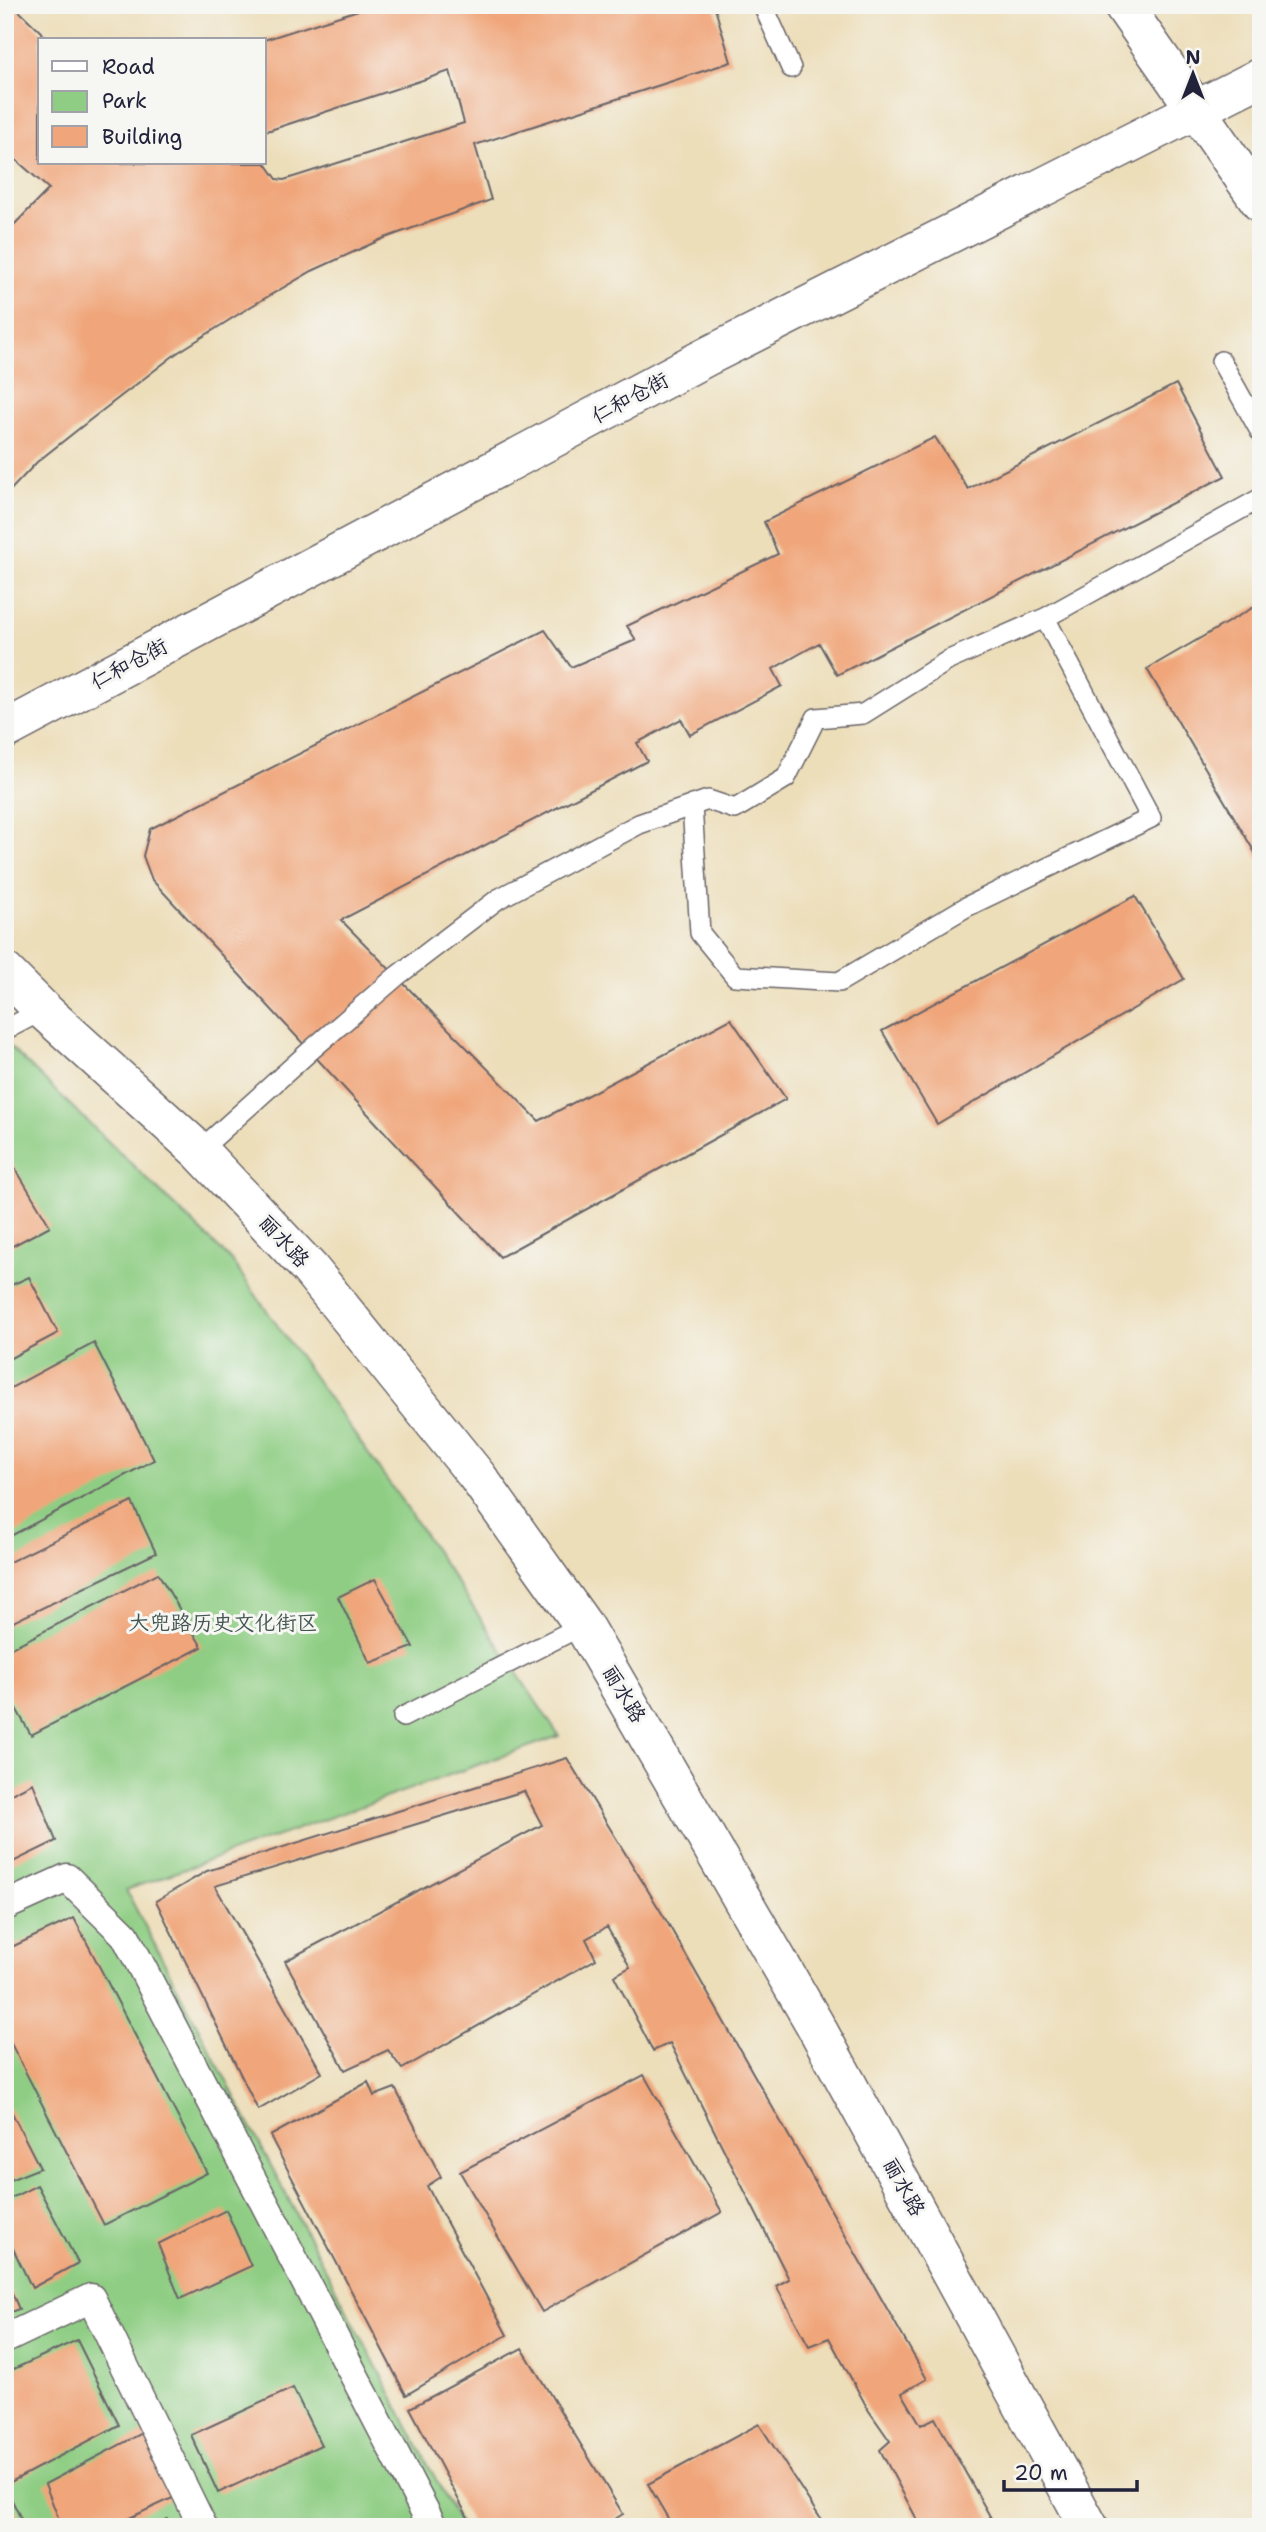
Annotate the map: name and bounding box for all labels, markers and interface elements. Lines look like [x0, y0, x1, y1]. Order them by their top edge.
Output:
legend [38, 38, 266, 164]
north arrow [1158, 38, 1228, 108]
text: N [1185, 45, 1201, 70]
text: Road [102, 53, 155, 81]
text: Park [102, 87, 147, 115]
text: Building [102, 123, 182, 151]
street label: 仁和仓街 [586, 366, 674, 430]
street label: 仁和仓街 [85, 632, 173, 696]
street label: 丽水路 [252, 1208, 316, 1274]
park label: 大兜路历史文化街区 [129, 1609, 318, 1637]
street label: 丽水路 [596, 1660, 652, 1728]
street label: 丽水路 [876, 2153, 932, 2221]
scale bar [1004, 2448, 1136, 2492]
text: 20 m [1014, 2459, 1068, 2487]

